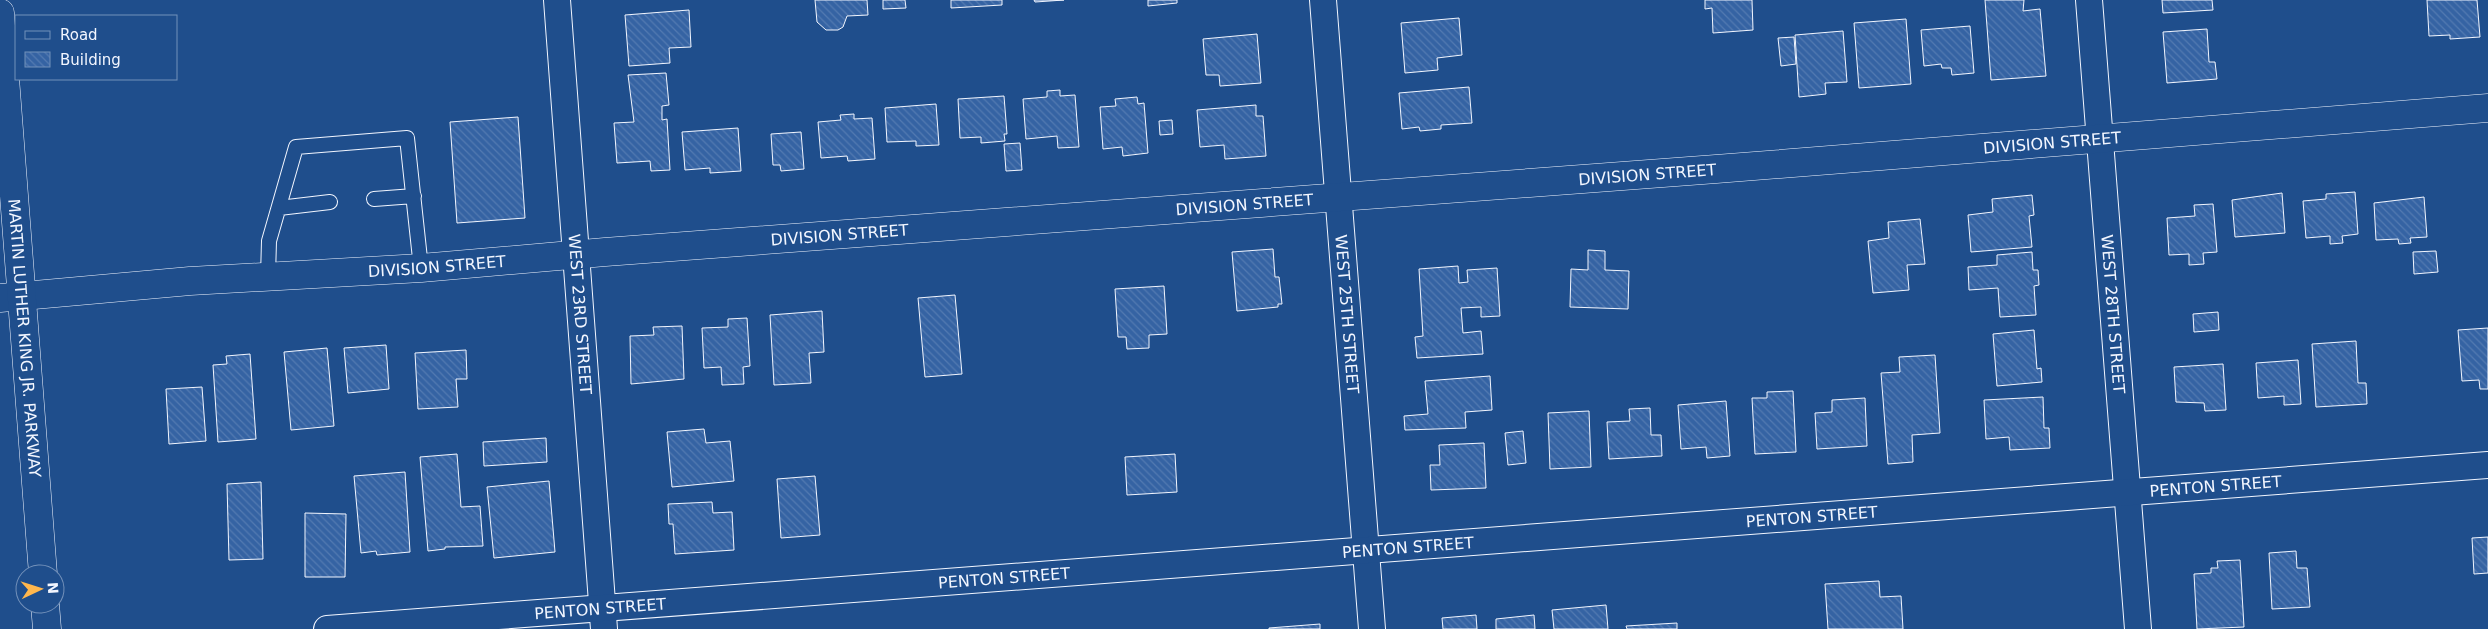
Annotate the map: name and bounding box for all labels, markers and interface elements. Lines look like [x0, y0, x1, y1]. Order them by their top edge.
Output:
legend [15, 15, 178, 80]
text: Road [60, 26, 98, 44]
text: Building [60, 51, 121, 69]
street label: DIVISION STREET [1982, 128, 2122, 157]
street label: DIVISION STREET [1578, 159, 1717, 189]
street label: DIVISION STREET [1175, 190, 1314, 219]
street label: MARTIN LUTHER KING JR. PARKWAY [5, 198, 45, 478]
street label: DIVISION STREET [770, 220, 909, 249]
street label: WEST 23RD STREET [565, 233, 596, 395]
street label: WEST 25TH STREET [1332, 234, 1363, 394]
street label: WEST 28TH STREET [2098, 234, 2129, 394]
street label: DIVISION STREET [367, 251, 507, 280]
street label: PENTON STREET [2149, 471, 2282, 500]
street label: PENTON STREET [1745, 502, 1879, 531]
street label: PENTON STREET [1341, 532, 1475, 561]
street label: PENTON STREET [937, 563, 1071, 592]
north arrow [15, 564, 65, 614]
text: N [45, 582, 61, 594]
street label: PENTON STREET [534, 594, 667, 623]

